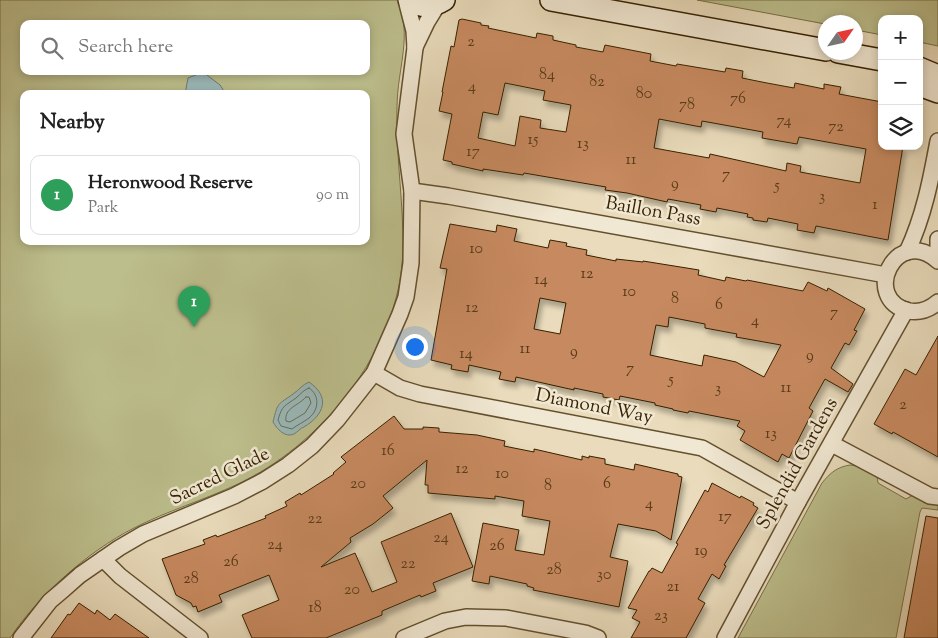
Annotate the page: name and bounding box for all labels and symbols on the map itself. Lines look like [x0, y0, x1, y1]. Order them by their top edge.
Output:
north arrow [818, 15, 863, 60]
house number: 2 [467, 31, 475, 54]
house number: 84 [539, 64, 555, 87]
house number: 82 [589, 71, 605, 94]
house number: 4 [468, 76, 476, 99]
house number: 80 [636, 83, 652, 106]
house number: 76 [730, 88, 746, 111]
house number: 78 [679, 94, 695, 117]
house number: 74 [777, 110, 792, 133]
house number: 72 [828, 116, 844, 139]
house number: 15 [528, 129, 539, 152]
house number: 13 [577, 133, 589, 156]
house number: 17 [466, 141, 480, 164]
house number: 11 [626, 149, 637, 172]
house number: 7 [722, 164, 730, 187]
house number: 9 [671, 173, 679, 196]
house number: 5 [773, 175, 780, 198]
house number: 3 [819, 186, 825, 209]
street label: Baillon Pass [603, 190, 703, 234]
house number: 1 [872, 194, 878, 217]
house number: 10 [469, 238, 483, 261]
house number: 12 [581, 263, 594, 286]
house number: 14 [534, 269, 548, 292]
house number: 10 [622, 281, 636, 304]
pin: 1 [178, 286, 210, 327]
house number: 8 [671, 288, 679, 311]
house number: 6 [715, 294, 723, 317]
house number: 12 [466, 297, 479, 320]
house number: 7 [830, 302, 838, 325]
house number: 4 [751, 310, 759, 333]
your location [402, 334, 428, 360]
house number: 11 [520, 338, 531, 361]
house number: 9 [570, 341, 578, 364]
house number: 14 [459, 343, 473, 366]
house number: 9 [806, 345, 814, 368]
house number: 7 [626, 358, 634, 381]
house number: 5 [667, 369, 674, 392]
house number: 11 [781, 377, 792, 400]
house number: 3 [715, 378, 721, 401]
street label: Diamond Way [533, 382, 655, 432]
street label: Splendid Gardens [751, 393, 845, 535]
house number: 2 [899, 394, 907, 417]
house number: 13 [765, 423, 777, 446]
house number: 16 [381, 440, 395, 463]
street label: Sacred Glade [166, 441, 275, 513]
house number: 12 [456, 458, 469, 481]
house number: 10 [495, 463, 509, 486]
house number: 20 [350, 473, 366, 496]
house number: 6 [603, 473, 611, 496]
house number: 8 [544, 475, 552, 498]
house number: 4 [645, 493, 653, 516]
house number: 17 [718, 506, 732, 529]
house number: 22 [308, 508, 323, 531]
house number: 24 [433, 527, 449, 550]
house number: 24 [267, 534, 283, 557]
house number: 26 [489, 535, 505, 558]
house number: 19 [694, 540, 708, 563]
house number: 26 [223, 551, 239, 574]
house number: 22 [401, 553, 416, 576]
house number: 28 [546, 559, 562, 582]
house number: 30 [597, 564, 611, 587]
house number: 28 [183, 568, 199, 591]
house number: 21 [667, 576, 680, 599]
house number: 20 [344, 579, 360, 602]
house number: 18 [308, 597, 322, 620]
house number: 23 [654, 605, 668, 628]

